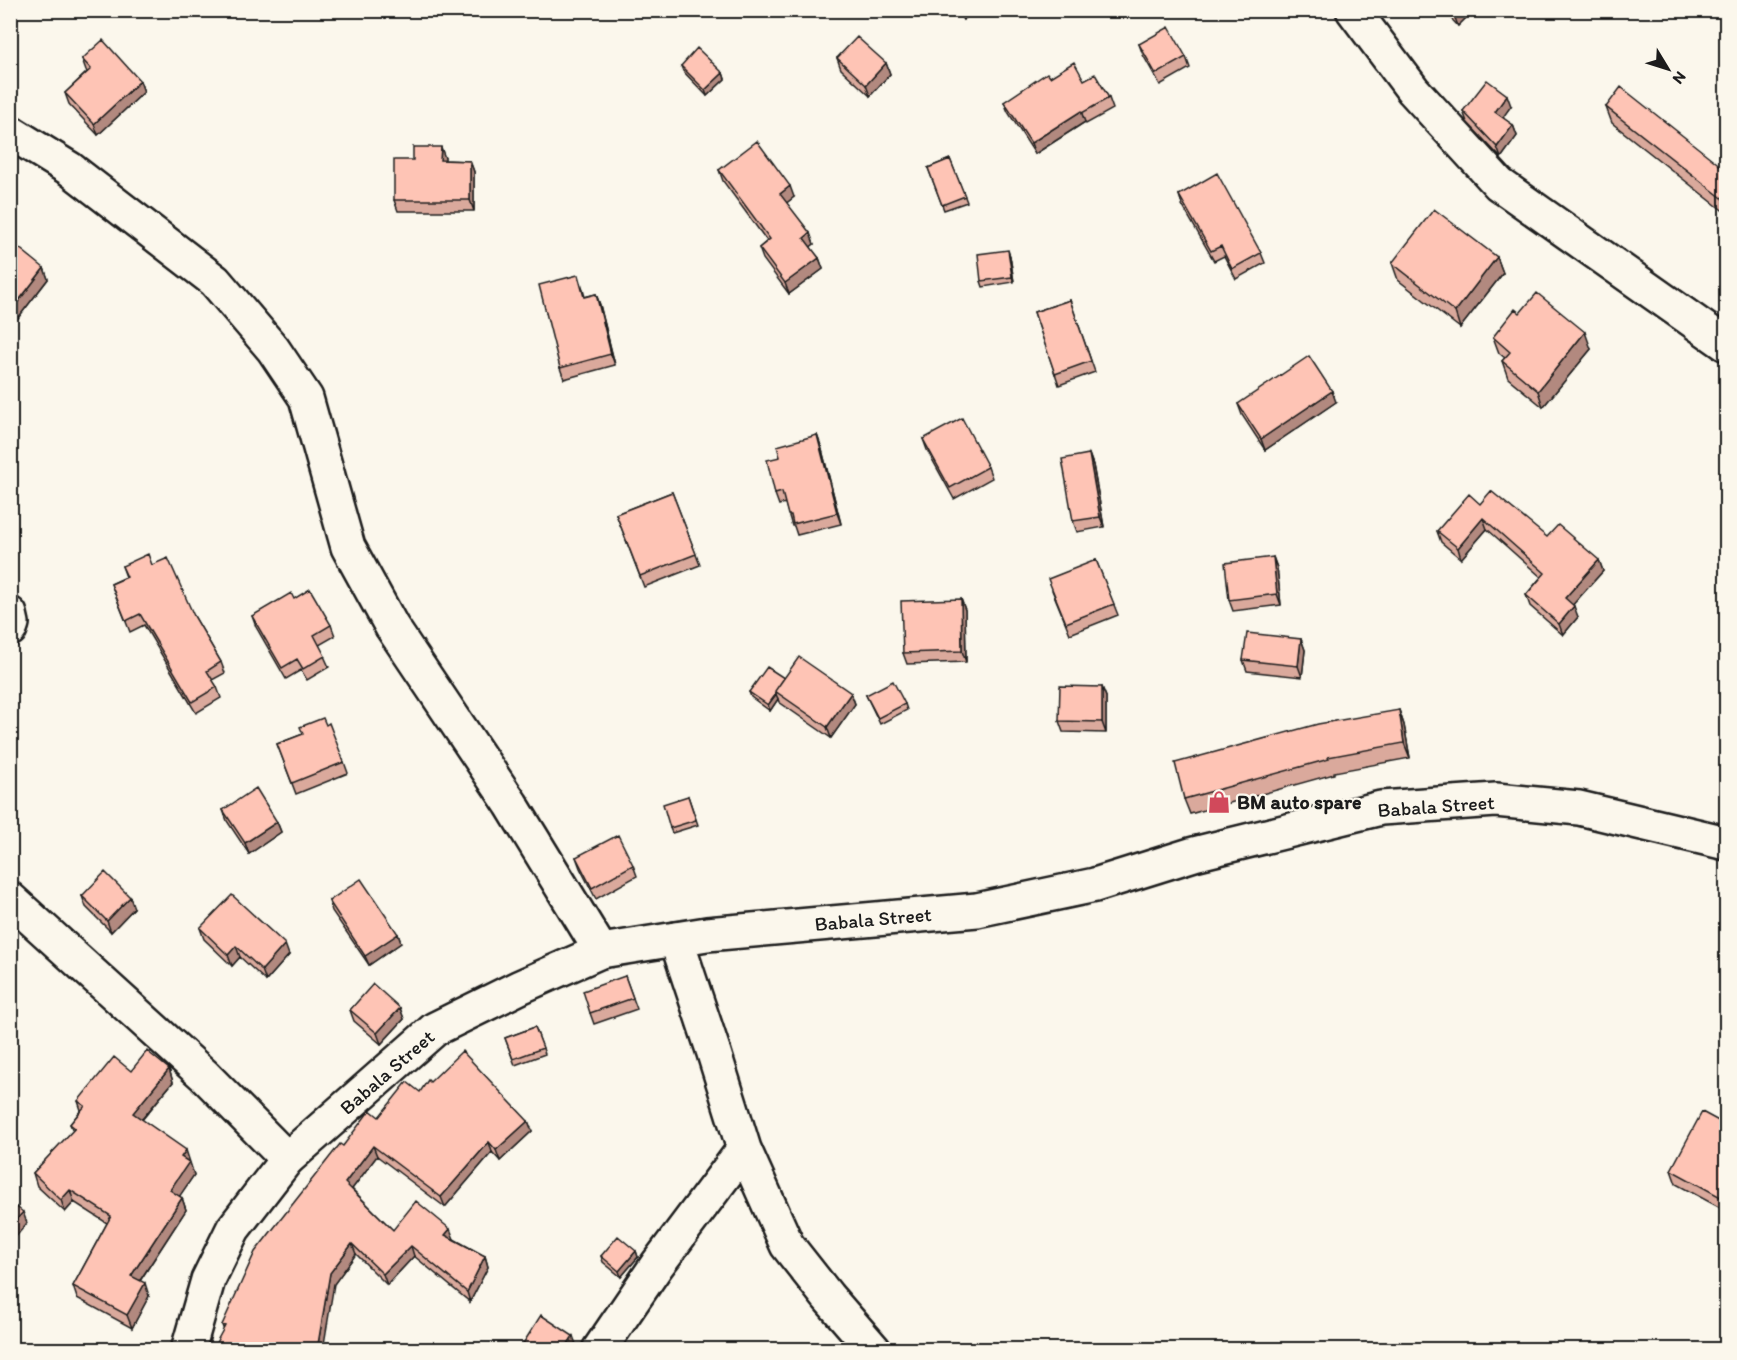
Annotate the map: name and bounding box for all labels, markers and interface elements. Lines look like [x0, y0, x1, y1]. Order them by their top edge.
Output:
north arrow [1638, 39, 1698, 99]
text: N [1669, 68, 1690, 88]
shop icon: BM auto spare [1206, 789, 1232, 815]
place label: BM auto spare [1237, 790, 1362, 815]
street label: Babala Street [1377, 790, 1496, 822]
street label: Babala Street [814, 902, 933, 936]
street label: Babala Street [335, 1024, 440, 1120]

